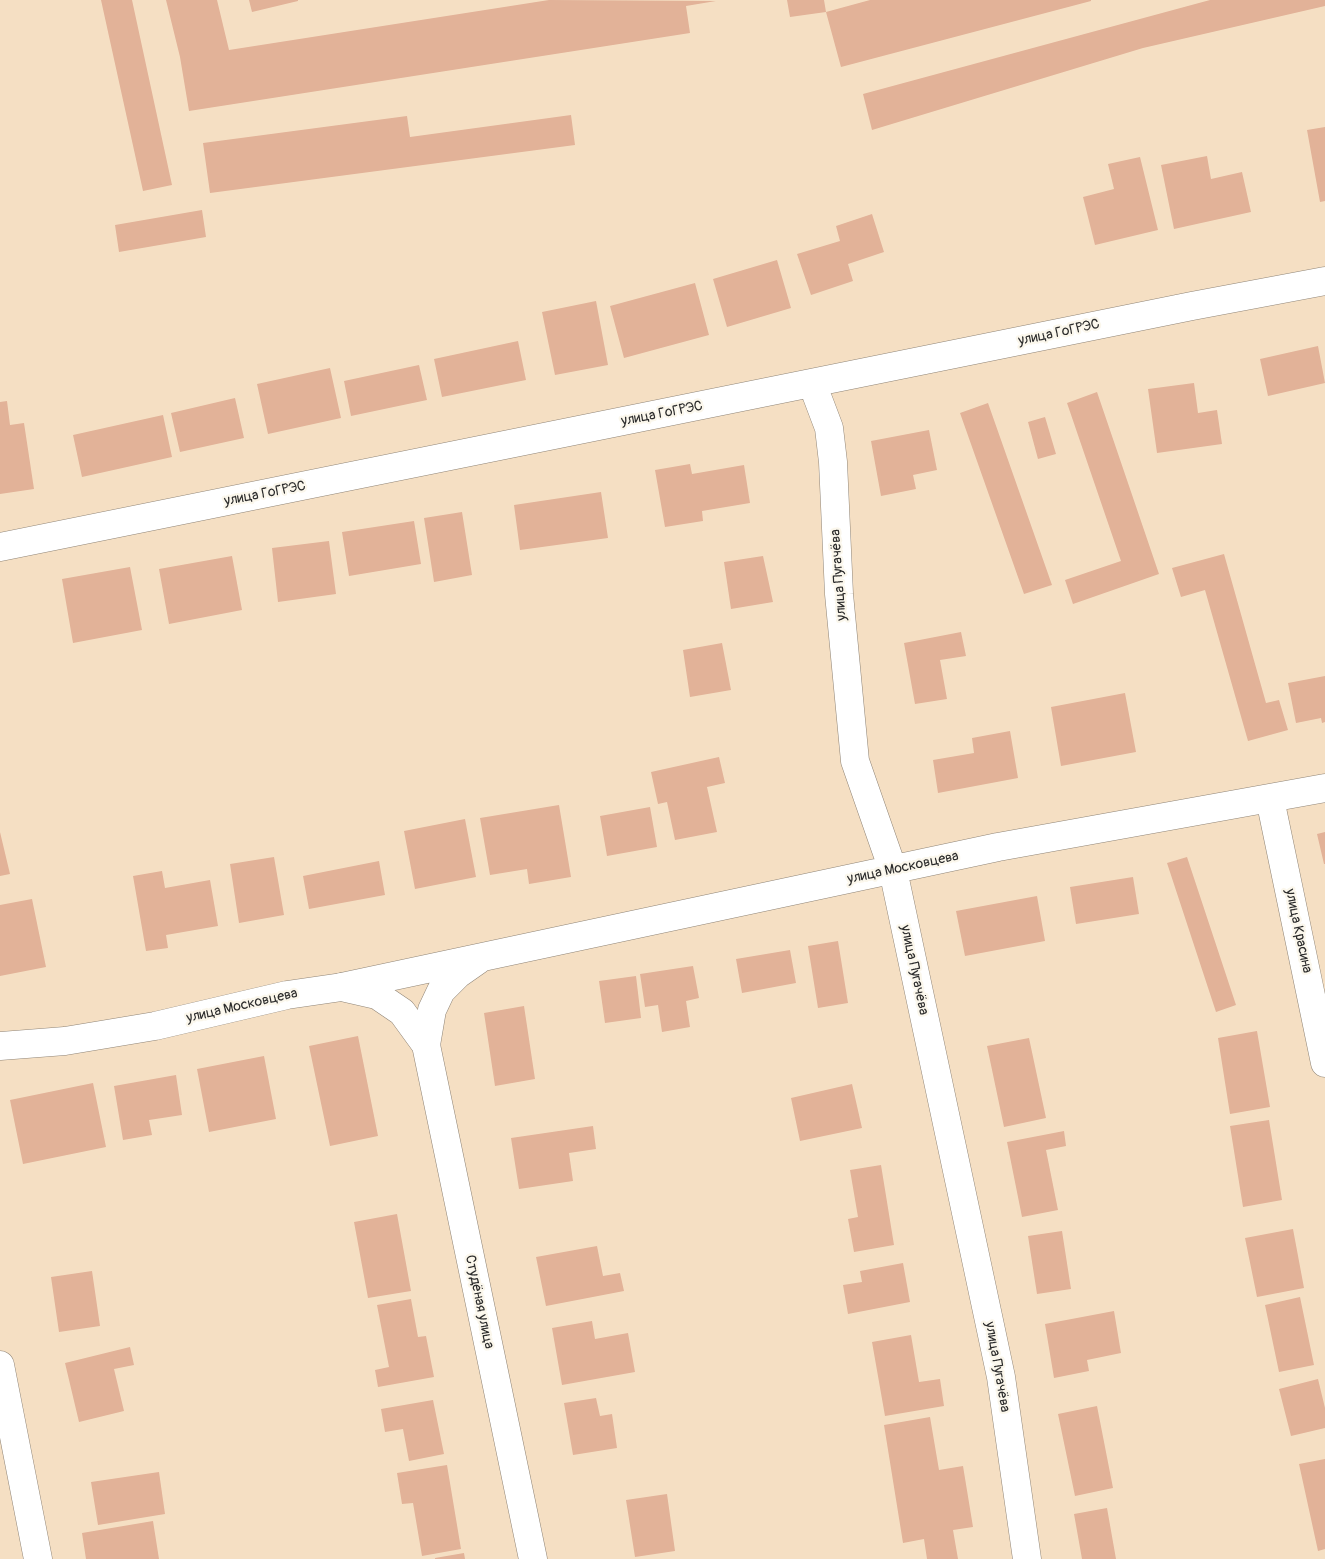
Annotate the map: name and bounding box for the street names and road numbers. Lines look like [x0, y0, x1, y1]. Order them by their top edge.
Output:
street label: улица ГоГРЭС [1017, 316, 1101, 350]
street label: улица ГоГРЭС [620, 398, 704, 430]
street label: улица ГоГРЭС [223, 478, 307, 510]
street label: улица Пугачёва [827, 529, 851, 621]
street label: улица Московцева [846, 848, 960, 888]
street label: улица Красина [1281, 887, 1315, 975]
street label: улица Пугачёва [896, 923, 932, 1017]
street label: улица Московцева [185, 985, 299, 1027]
street label: Студёная улица [461, 1254, 497, 1350]
street label: улица Пугачёва [981, 1320, 1013, 1414]

